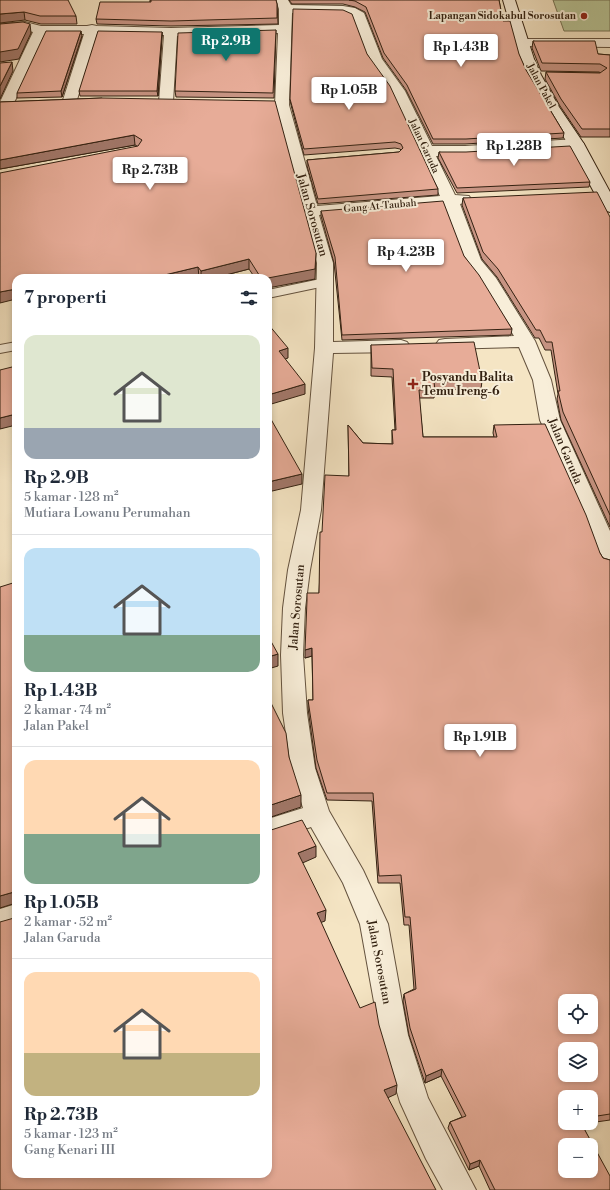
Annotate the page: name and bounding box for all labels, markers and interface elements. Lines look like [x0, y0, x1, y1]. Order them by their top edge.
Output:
place label: Lapangan Sidokabul Sorosutan [429, 10, 577, 22]
marker: Lapangan Sidokabul Sorosutan [579, 11, 589, 21]
pin: Rp 2.9B [189, 28, 263, 62]
text: Rp 2.9B [201, 33, 251, 49]
pin: Rp 1.43B [420, 34, 502, 68]
text: Rp 1.43B [433, 39, 489, 55]
street label: Jalan Pakel [524, 60, 558, 111]
pin: Rp 1.05B [308, 77, 390, 111]
text: Rp 1.05B [320, 82, 378, 98]
street label: Jalan Garuda [406, 116, 442, 176]
pin: Rp 1.28B [473, 133, 555, 167]
text: Rp 1.28B [486, 138, 542, 154]
pin: Rp 2.73B [109, 157, 191, 191]
text: Rp 2.73B [122, 162, 178, 178]
street label: Jalan Sorosutan [293, 171, 331, 258]
street label: Gang At-Taubah [343, 197, 417, 215]
pin: Rp 4.23B [365, 239, 447, 273]
text: Rp 4.23B [377, 244, 435, 260]
text: 7 properti [24, 287, 106, 309]
icon: filters [238, 287, 260, 309]
icon: home [106, 361, 178, 433]
place label: Posyandu Balita Temu Ireng-6 [422, 370, 514, 399]
marker: Posyandu Balita Temu Ireng-6 [407, 378, 419, 390]
street label: Jalan Garuda [544, 415, 586, 487]
text: Rp 2.9B [24, 467, 89, 489]
text: 5 kamar · 128 m² [24, 489, 119, 505]
text: Mutiara Lowanu Perumahan [24, 505, 190, 521]
street label: Jalan Sorosutan [286, 564, 308, 651]
icon: home [106, 574, 178, 646]
text: Rp 1.43B [24, 680, 97, 702]
text: 2 kamar · 74 m² [24, 702, 111, 718]
text: Jalan Pakel [24, 718, 89, 734]
pin: Rp 1.91B [439, 724, 521, 758]
text: Rp 1.91B [453, 729, 507, 745]
icon: home [106, 786, 178, 858]
text: Rp 1.05B [24, 892, 99, 914]
text: 2 kamar · 52 m² [24, 914, 112, 930]
street label: Jalan Sorosutan [363, 918, 395, 1005]
text: Jalan Garuda [24, 930, 100, 946]
map controls [558, 994, 598, 1178]
button: locate [558, 994, 598, 1034]
icon: home [106, 998, 178, 1070]
button: layers [558, 1042, 598, 1082]
button: + [558, 1090, 598, 1130]
text: Rp 2.73B [24, 1104, 98, 1126]
text: 5 kamar · 123 m² [24, 1126, 118, 1142]
button: − [558, 1138, 598, 1178]
text: Gang Kenari III [24, 1142, 115, 1158]

